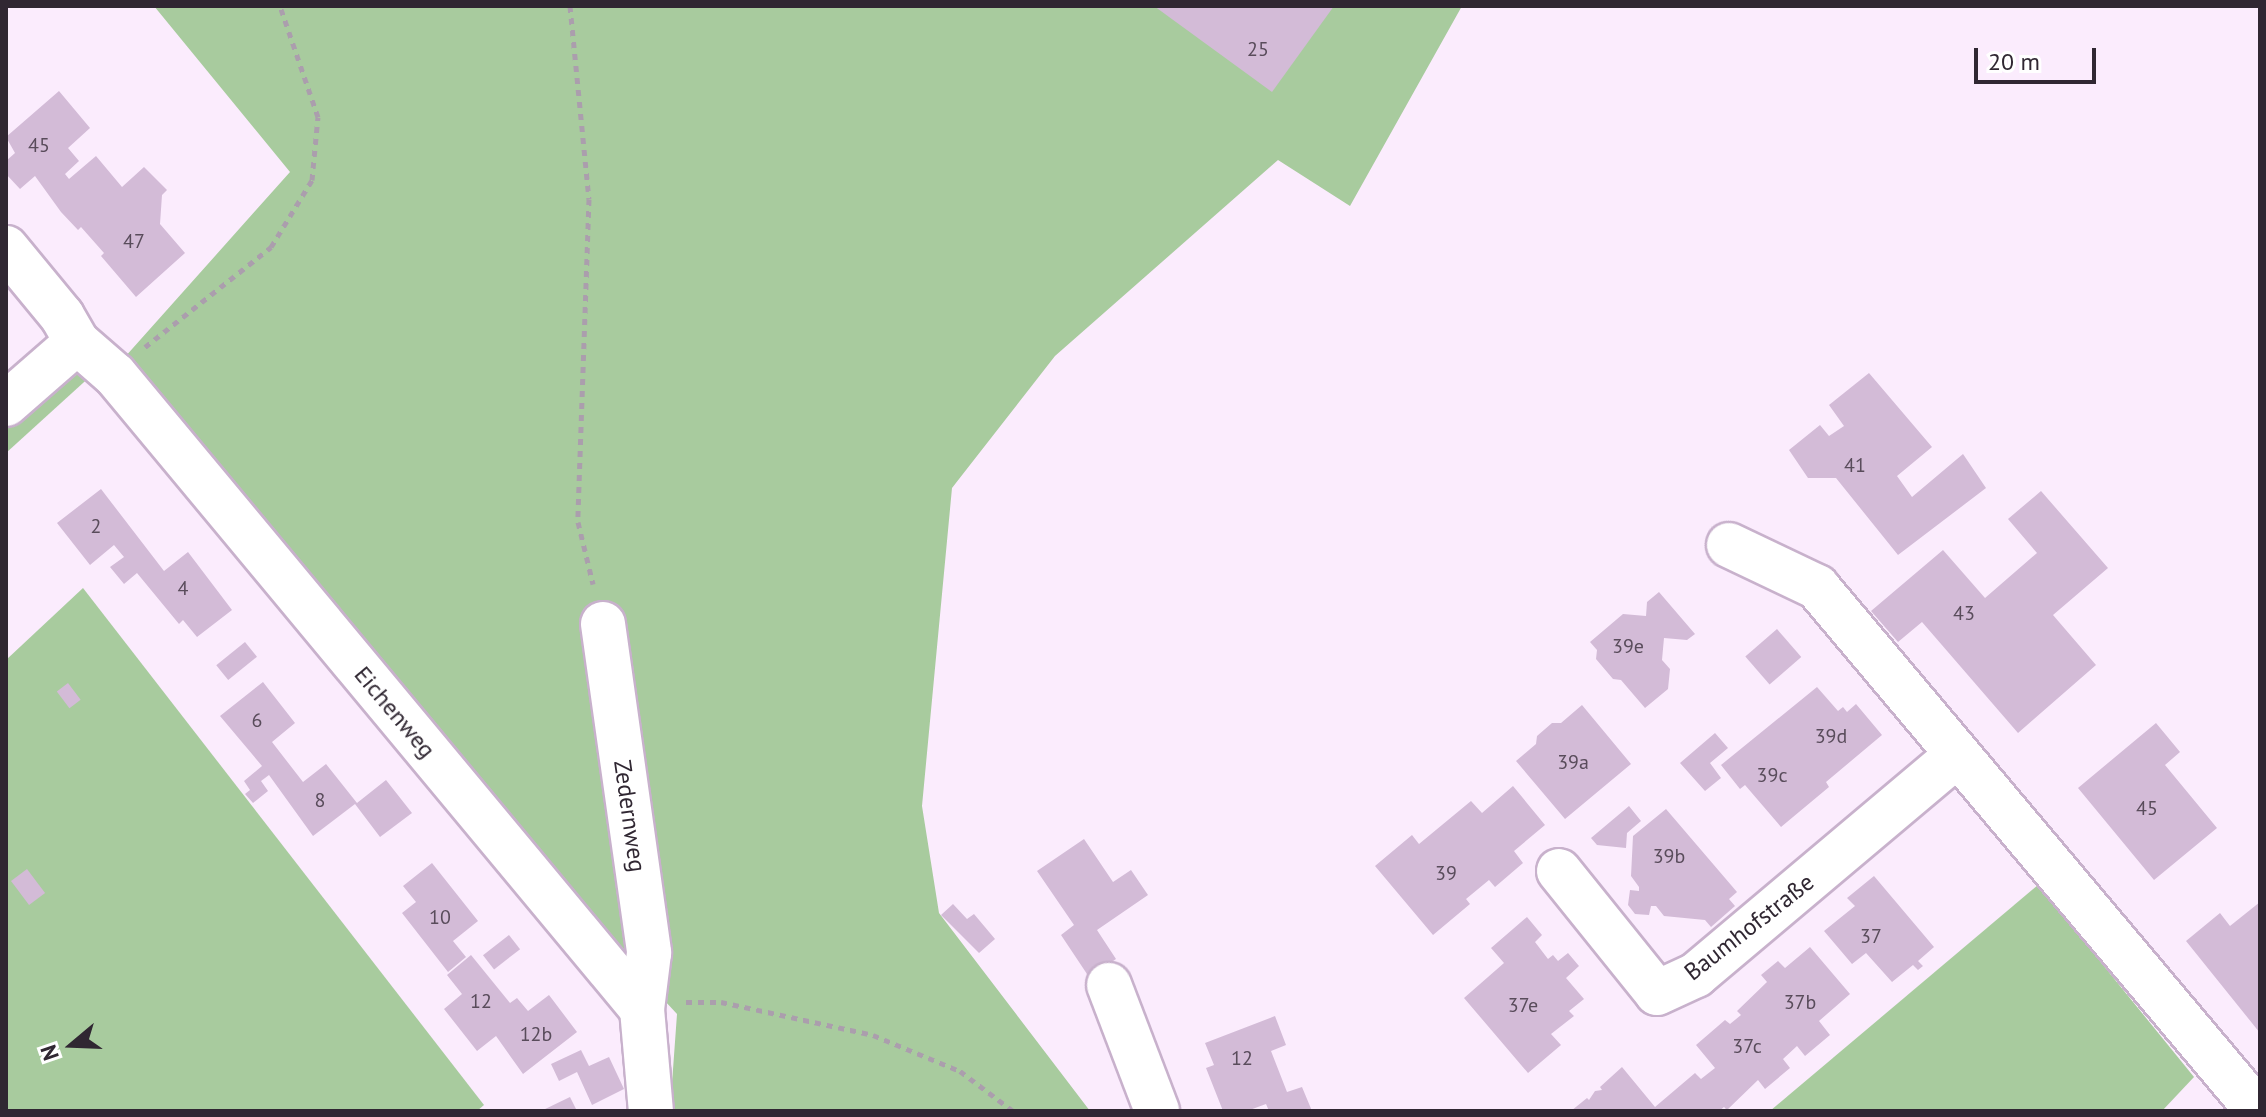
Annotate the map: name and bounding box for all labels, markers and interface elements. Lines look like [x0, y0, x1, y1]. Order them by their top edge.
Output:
scale bar [1978, 32, 2100, 82]
house number: 25 [1247, 37, 1269, 61]
text: 20 m [1988, 46, 2040, 77]
house number: 45 [28, 133, 50, 157]
house number: 47 [123, 229, 145, 253]
house number: 41 [1844, 453, 1866, 477]
house number: 2 [91, 514, 101, 538]
house number: 4 [178, 576, 188, 600]
house number: 43 [1953, 601, 1975, 625]
house number: 39e [1612, 634, 1644, 658]
street label: Eichenweg [348, 660, 442, 764]
house number: 6 [252, 708, 262, 732]
house number: 39d [1815, 724, 1847, 748]
house number: 39a [1557, 750, 1589, 774]
street label: Zedernweg [608, 758, 652, 874]
house number: 39c [1757, 763, 1787, 787]
house number: 8 [315, 788, 325, 812]
house number: 45 [2136, 796, 2158, 820]
house number: 39b [1653, 844, 1685, 868]
house number: 39 [1435, 861, 1457, 885]
street label: Baumhofstraße [1679, 868, 1819, 986]
house number: 10 [429, 905, 451, 929]
house number: 37 [1860, 924, 1882, 948]
house number: 12 [470, 989, 492, 1013]
house number: 37b [1784, 990, 1816, 1014]
house number: 37e [1508, 993, 1538, 1017]
north arrow [32, 1005, 112, 1085]
house number: 12b [520, 1022, 552, 1046]
house number: 37c [1732, 1034, 1762, 1058]
text: N [34, 1041, 65, 1064]
house number: 12 [1231, 1046, 1253, 1070]

